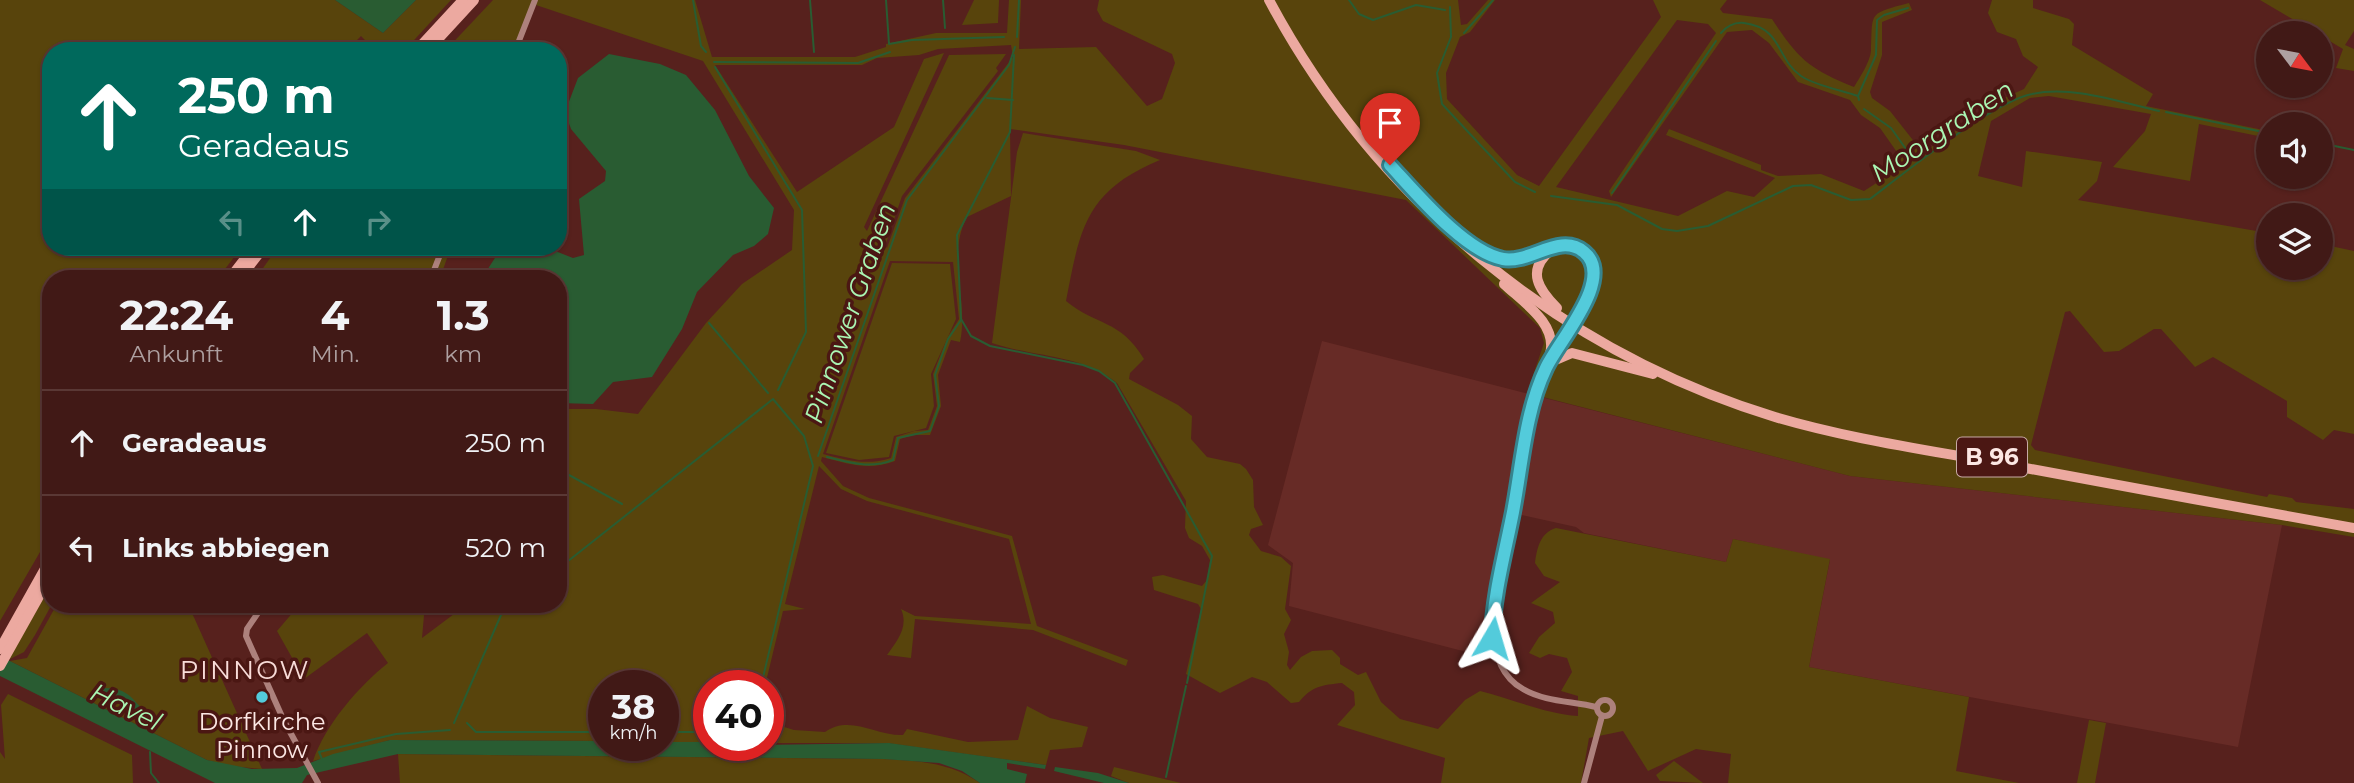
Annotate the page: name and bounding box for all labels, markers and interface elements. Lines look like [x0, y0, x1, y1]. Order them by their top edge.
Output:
north arrow [2256, 21, 2333, 98]
map controls [2256, 21, 2333, 280]
text: 250 m [178, 66, 335, 125]
icon: ahead [63, 70, 154, 161]
water label: Moorgraben [1865, 73, 2019, 189]
pin [1360, 93, 1420, 165]
icon: arrive [1371, 104, 1409, 142]
button: sound [2256, 112, 2333, 189]
text: Geradeaus [178, 126, 349, 165]
water label: Pinnower Graben [797, 199, 903, 427]
icon: left [213, 203, 251, 241]
icon: ahead [286, 203, 324, 241]
icon: right [359, 203, 397, 241]
button: layers [2256, 203, 2333, 280]
text: 22:24 [119, 289, 233, 341]
text: 4 [321, 289, 350, 341]
text: 1.3 [437, 289, 490, 341]
text: Ankunft [130, 340, 223, 368]
text: Min. [311, 340, 359, 368]
text: km [444, 340, 482, 368]
icon: ahead [63, 424, 101, 462]
text: Geradeaus [122, 427, 267, 459]
text: 250 m [465, 427, 546, 459]
road number: B 96 [1957, 438, 2027, 477]
icon: left [63, 529, 101, 567]
text: Links abbiegen [122, 532, 330, 564]
text: 520 m [465, 532, 546, 564]
position arrow [1455, 601, 1529, 675]
district label: PINNOW [180, 654, 310, 686]
speed limit sign: 40 [693, 670, 784, 761]
water label: Havel [85, 676, 167, 738]
text: 38 [612, 685, 655, 728]
marker: Dorfkirche Pinnow [254, 689, 270, 705]
place label: Dorfkirche Pinnow [199, 707, 325, 764]
text: km/h [609, 722, 658, 744]

